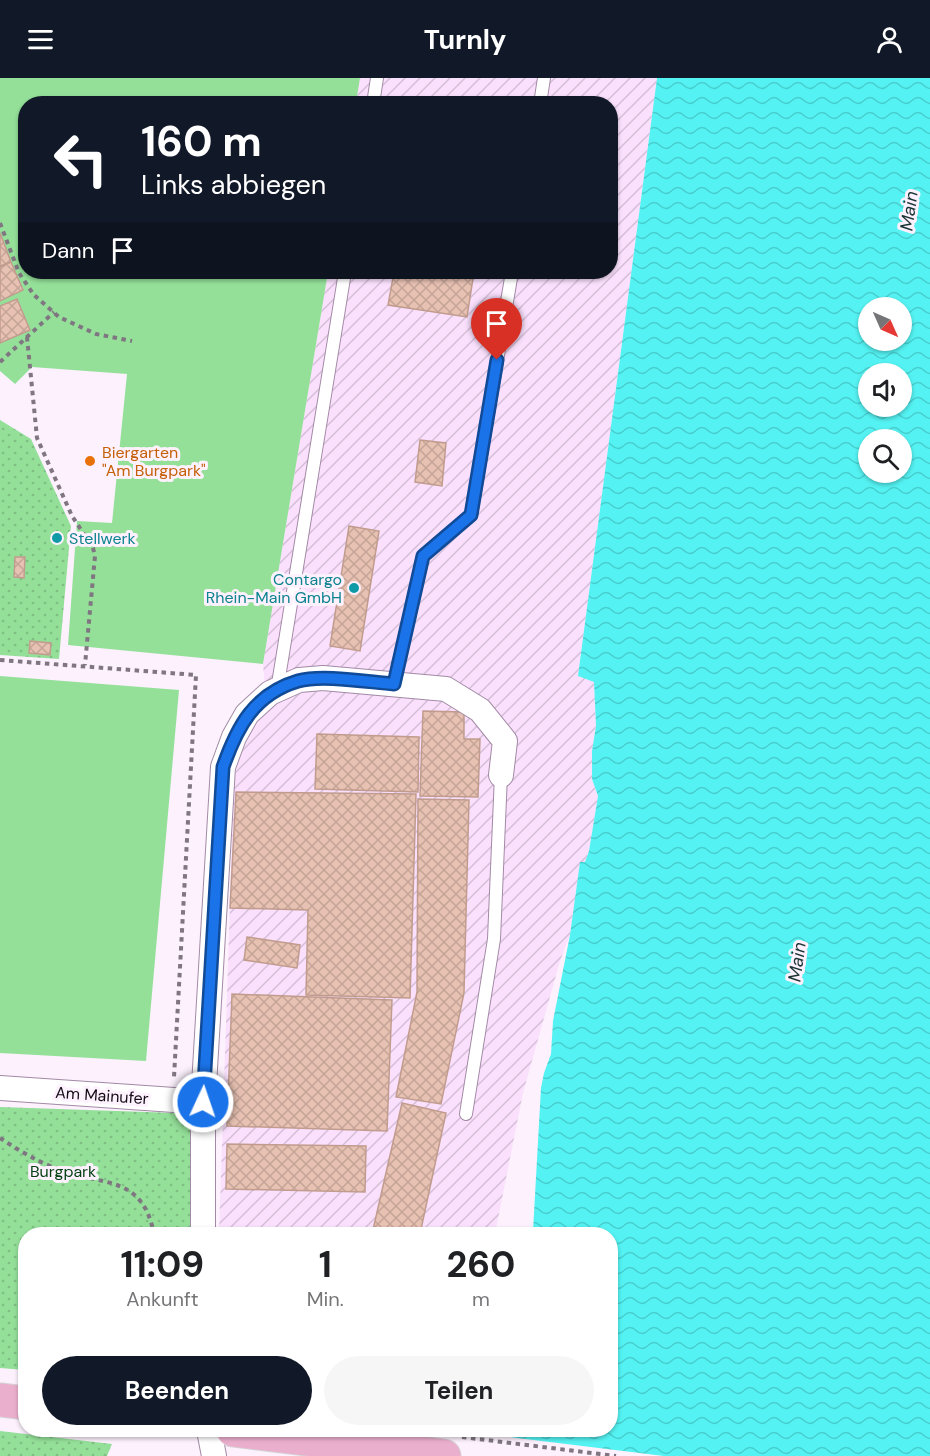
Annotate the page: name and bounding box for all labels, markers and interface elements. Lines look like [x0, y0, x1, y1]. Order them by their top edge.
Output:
text: Turnly [424, 22, 506, 57]
icon: menu [24, 23, 57, 56]
icon: person [873, 23, 906, 56]
text: 160 m [141, 114, 262, 169]
icon: left [42, 120, 120, 198]
text: Links abbiegen [141, 167, 326, 202]
water label: Main [894, 190, 924, 232]
icon: arrive [106, 234, 139, 267]
text: Dann [42, 236, 94, 265]
north arrow [858, 297, 912, 351]
map controls [858, 297, 912, 483]
pin [471, 298, 522, 360]
icon: arrive [480, 307, 513, 340]
button: sound [858, 363, 912, 417]
button: search [858, 429, 912, 483]
place label: Biergarten "Am Burgpark" [102, 442, 206, 481]
marker: Biergarten "Am Burgpark" [83, 454, 97, 468]
place label: Stellwerk [69, 528, 136, 549]
marker: Stellwerk [50, 531, 64, 545]
place label: Contargo Rhein-Main GmbH [206, 569, 342, 608]
marker: Contargo Rhein-Main GmbH [347, 581, 361, 595]
water label: Main [782, 941, 812, 983]
position arrow [171, 1070, 235, 1134]
street label: Am Mainufer [55, 1082, 149, 1109]
park label: Burgpark [30, 1161, 96, 1182]
text: 11:09 [121, 1241, 204, 1288]
text: 1 [319, 1241, 332, 1288]
text: 260 [446, 1241, 515, 1288]
text: Ankunft [126, 1286, 199, 1312]
text: Min. [307, 1286, 344, 1312]
text: m [472, 1286, 490, 1312]
button: Beenden [42, 1356, 312, 1425]
button: Teilen [324, 1356, 594, 1425]

